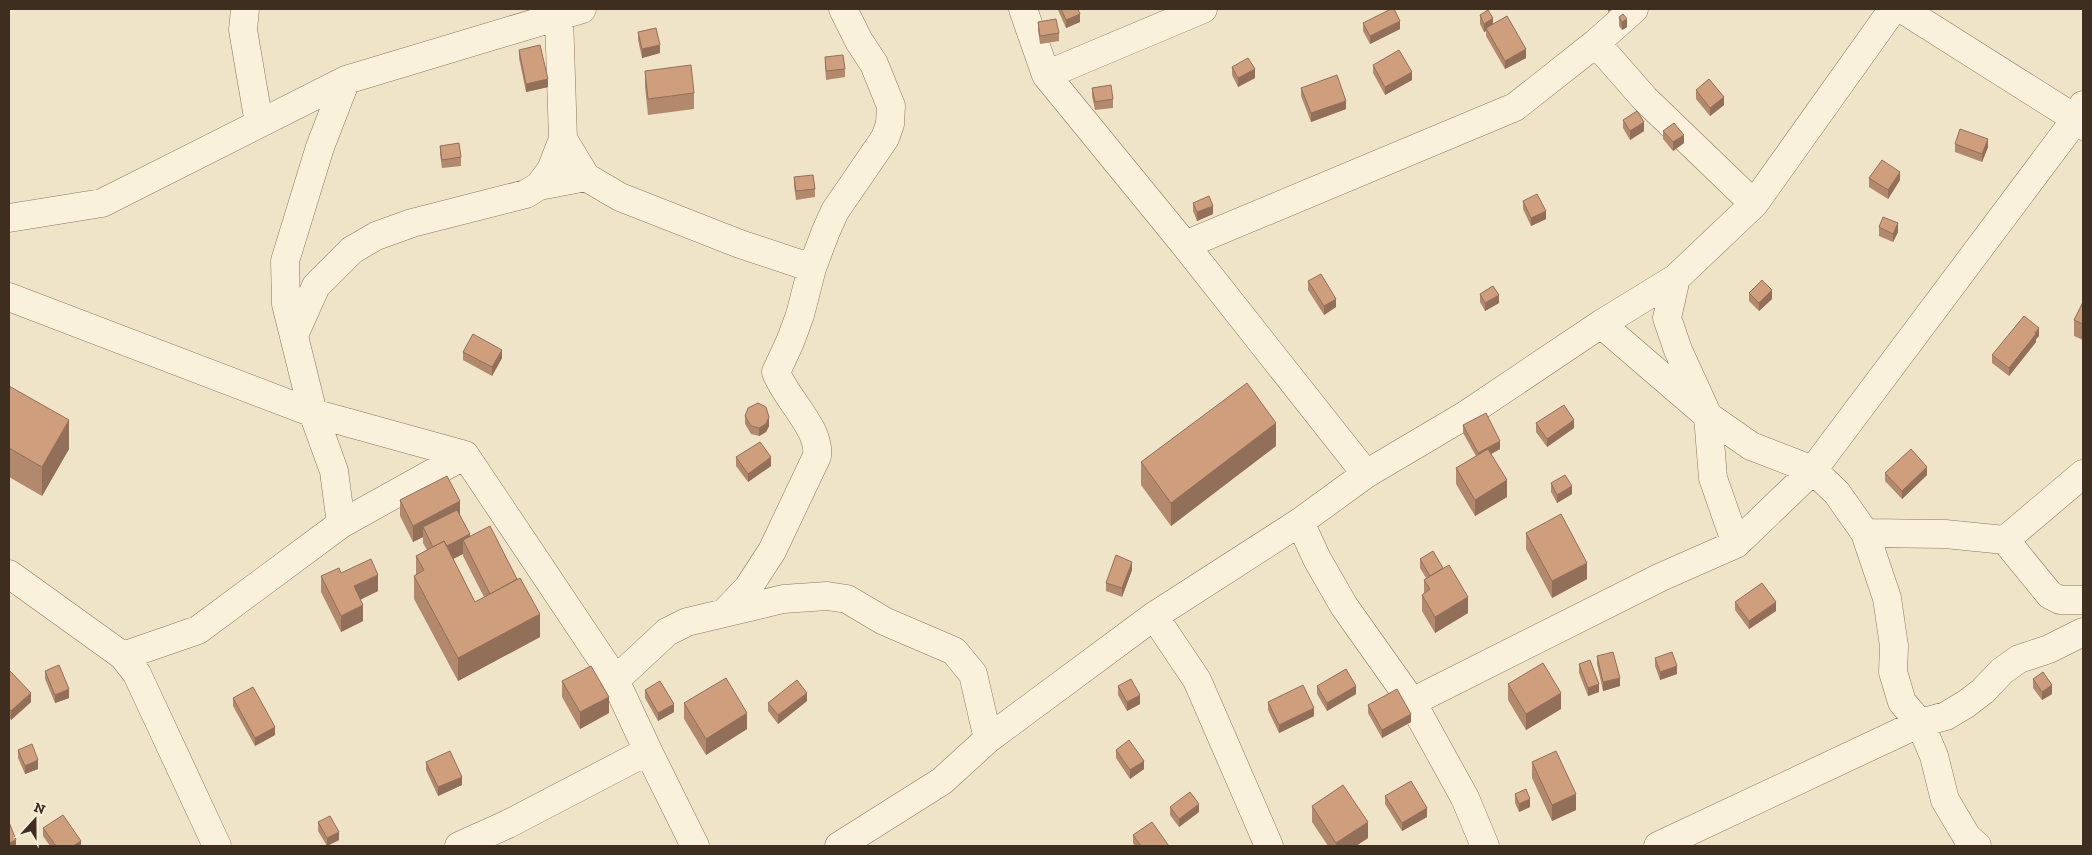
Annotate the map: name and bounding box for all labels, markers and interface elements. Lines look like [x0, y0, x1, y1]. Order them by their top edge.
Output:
north arrow [10, 795, 60, 845]
text: N [31, 798, 48, 818]

